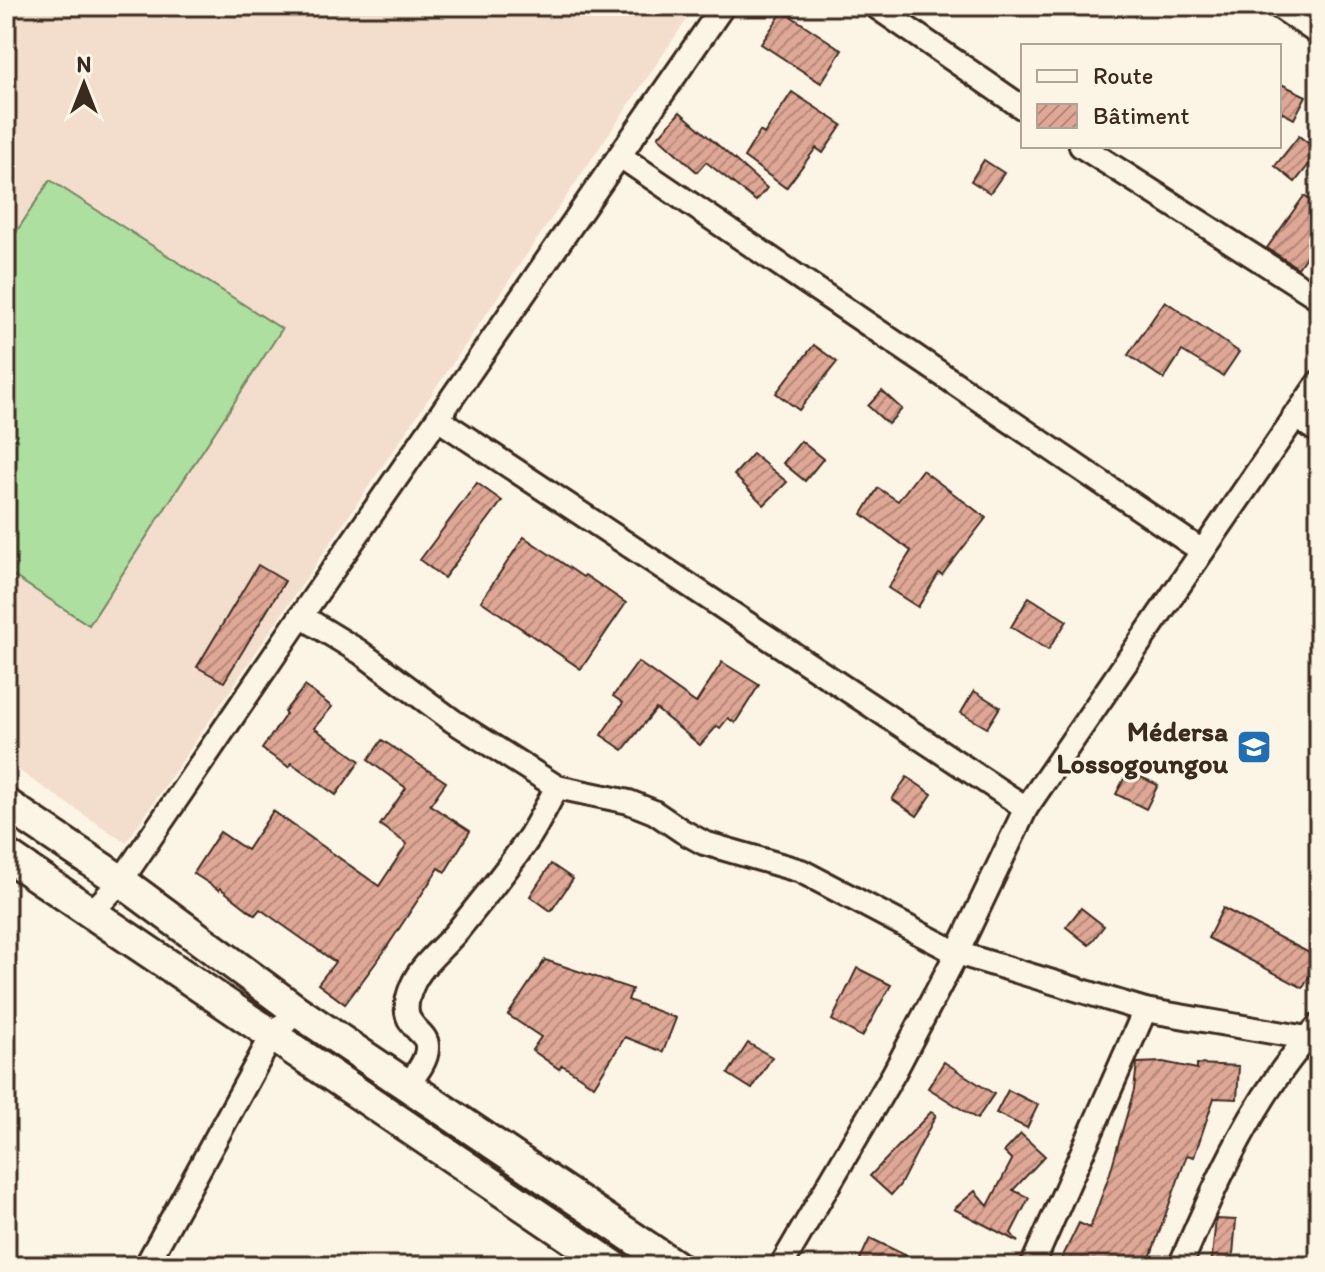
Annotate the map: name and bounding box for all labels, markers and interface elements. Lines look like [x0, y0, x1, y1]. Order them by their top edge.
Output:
north arrow [44, 44, 124, 124]
legend [1021, 44, 1281, 148]
text: N [77, 51, 91, 78]
text: Route [1093, 61, 1153, 90]
text: Bâtiment [1093, 101, 1189, 130]
place label: Médersa Lossogoungou [1056, 714, 1228, 780]
school or university icon: Médersa Lossogoungou [1235, 728, 1273, 766]

